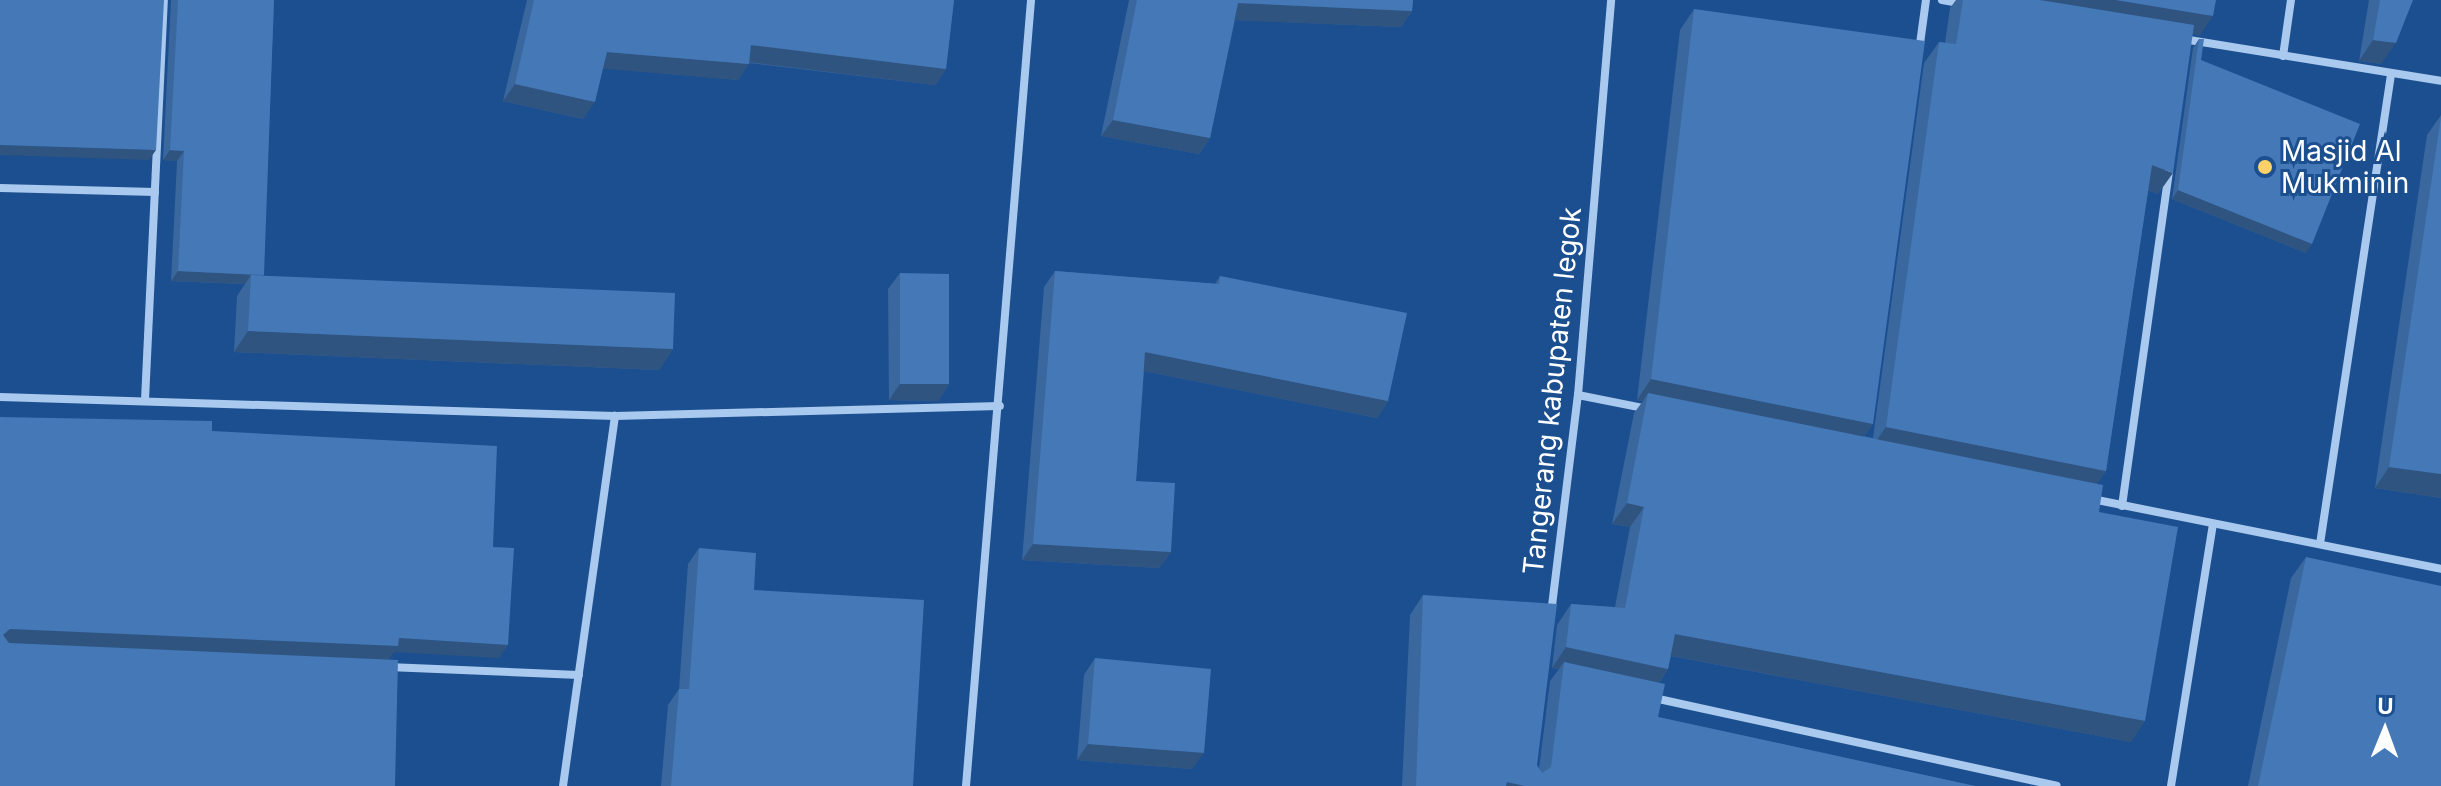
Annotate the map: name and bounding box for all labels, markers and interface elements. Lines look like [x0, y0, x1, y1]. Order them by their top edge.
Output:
place label: Masjid Al Mukminin [2281, 134, 2409, 200]
marker: Masjid Al Mukminin [2256, 158, 2274, 176]
street label: Tangerang kabupaten legok [1516, 205, 1588, 577]
north arrow [2345, 690, 2425, 770]
text: U [2377, 693, 2394, 719]

